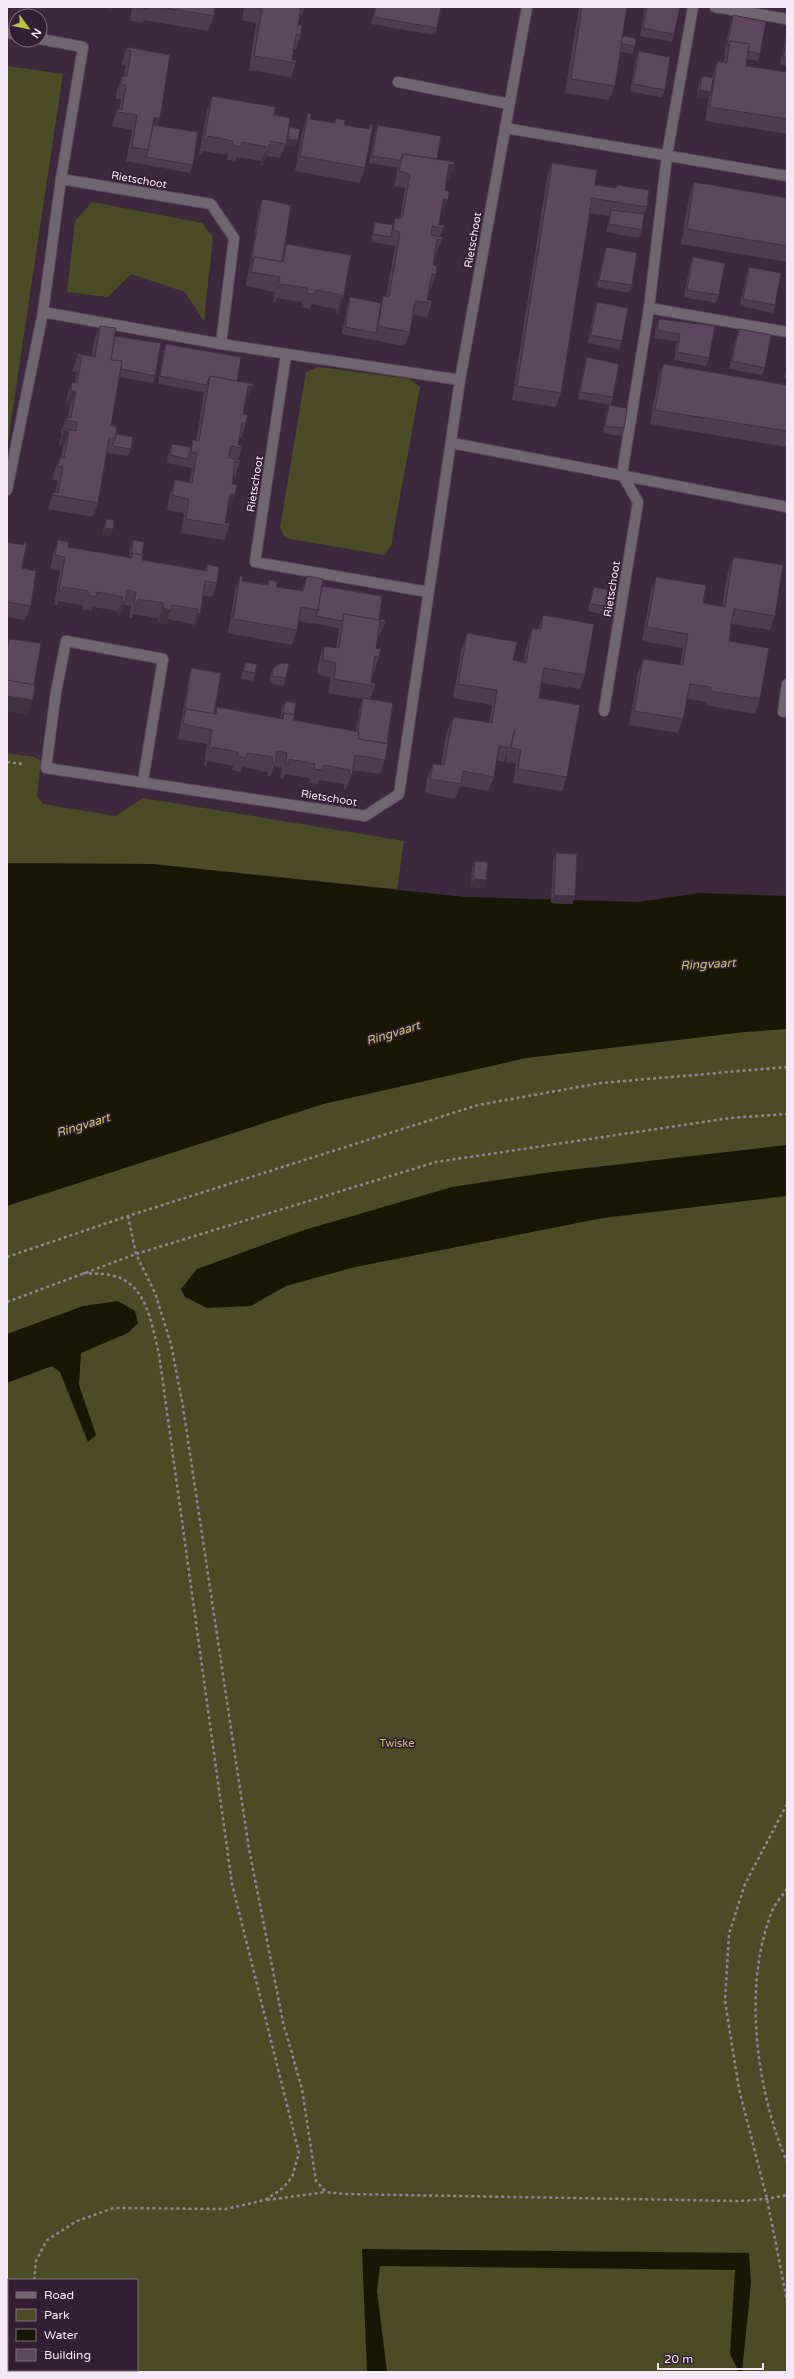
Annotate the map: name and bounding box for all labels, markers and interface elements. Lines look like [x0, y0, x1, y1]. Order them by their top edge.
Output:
north arrow [8, 8, 48, 48]
text: N [28, 26, 44, 40]
street label: Rietschoot [110, 169, 168, 191]
street label: Rietschoot [462, 211, 484, 269]
street label: Rietschoot [244, 455, 266, 513]
street label: Rietschoot [601, 560, 623, 618]
street label: Rietschoot [300, 787, 358, 809]
water label: Ringvaart [680, 955, 737, 972]
water label: Ringvaart [364, 1018, 423, 1048]
water label: Ringvaart [54, 1110, 113, 1140]
park label: Twiske [380, 1737, 414, 1750]
legend [8, 2279, 138, 2371]
text: Road [44, 2288, 74, 2302]
text: Park [44, 2308, 70, 2322]
text: Water [44, 2328, 79, 2342]
scale bar [658, 2345, 763, 2371]
text: Building [44, 2348, 91, 2362]
text: 20 m [664, 2352, 693, 2366]

